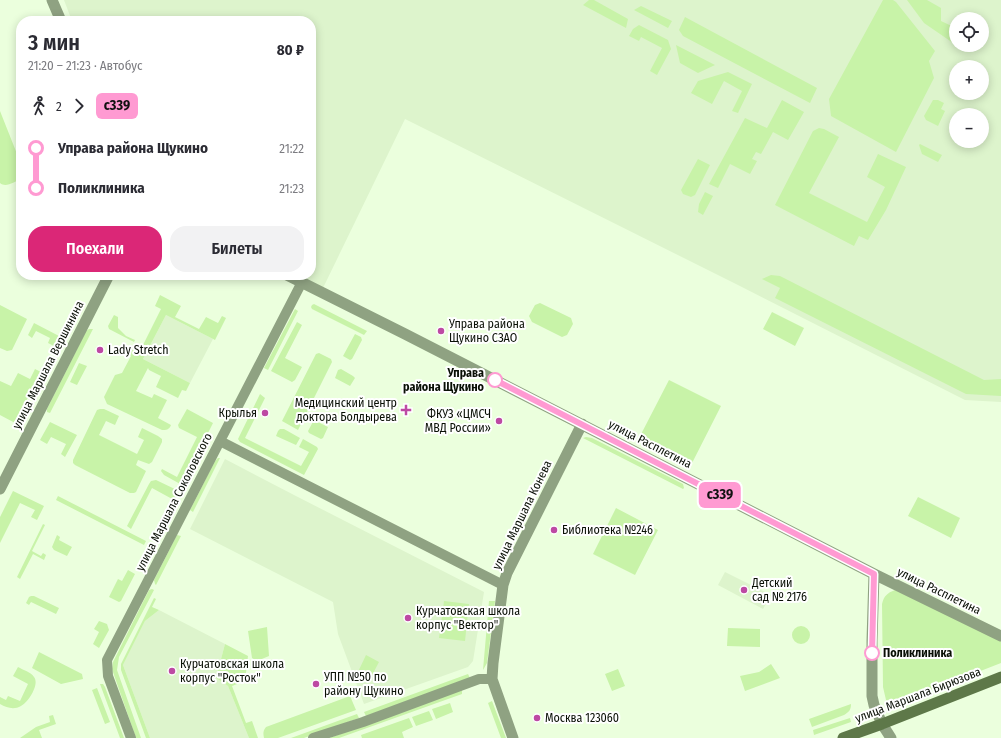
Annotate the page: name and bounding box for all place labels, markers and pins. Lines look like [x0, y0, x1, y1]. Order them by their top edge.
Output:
place label: Управа района Щукино СЗАО [448, 317, 525, 345]
marker: Управа района Щукино СЗАО [436, 326, 446, 336]
place label: Lady Stretch [108, 343, 169, 357]
marker: Lady Stretch [95, 345, 105, 355]
place label: Управа района Щукино [403, 366, 485, 394]
marker: Управа района Щукино [487, 372, 503, 388]
place label: Медицинский центр доктора Болдырева [295, 396, 397, 424]
marker: Медицинский центр доктора Болдырева [400, 404, 412, 416]
place label: Крылья [219, 406, 257, 420]
place label: ФКУЗ «ЦМСЧ МВД России» [425, 407, 491, 435]
marker: Крылья [260, 408, 270, 418]
marker: ФКУЗ «ЦМСЧ МВД России» [494, 416, 504, 426]
place label: Библиотека №246 [562, 523, 653, 537]
marker: Библиотека №246 [549, 525, 559, 535]
place label: Детский сад № 2176 [751, 576, 807, 604]
marker: Детский сад № 2176 [739, 585, 749, 595]
place label: Курчатовская школа корпус "Вектор" [416, 604, 520, 632]
marker: Курчатовская школа корпус "Вектор" [403, 613, 413, 623]
marker: Поликлиника [864, 645, 880, 661]
place label: Поликлиника [883, 646, 952, 660]
place label: Курчатовская школа корпус "Росток" [180, 657, 284, 685]
marker: Курчатовская школа корпус "Росток" [167, 666, 177, 676]
place label: УПП №50 по району Щукино [323, 670, 403, 698]
marker: УПП №50 по району Щукино [311, 679, 321, 689]
place label: Москва 123060 [545, 711, 619, 725]
marker: Москва 123060 [532, 713, 542, 723]

